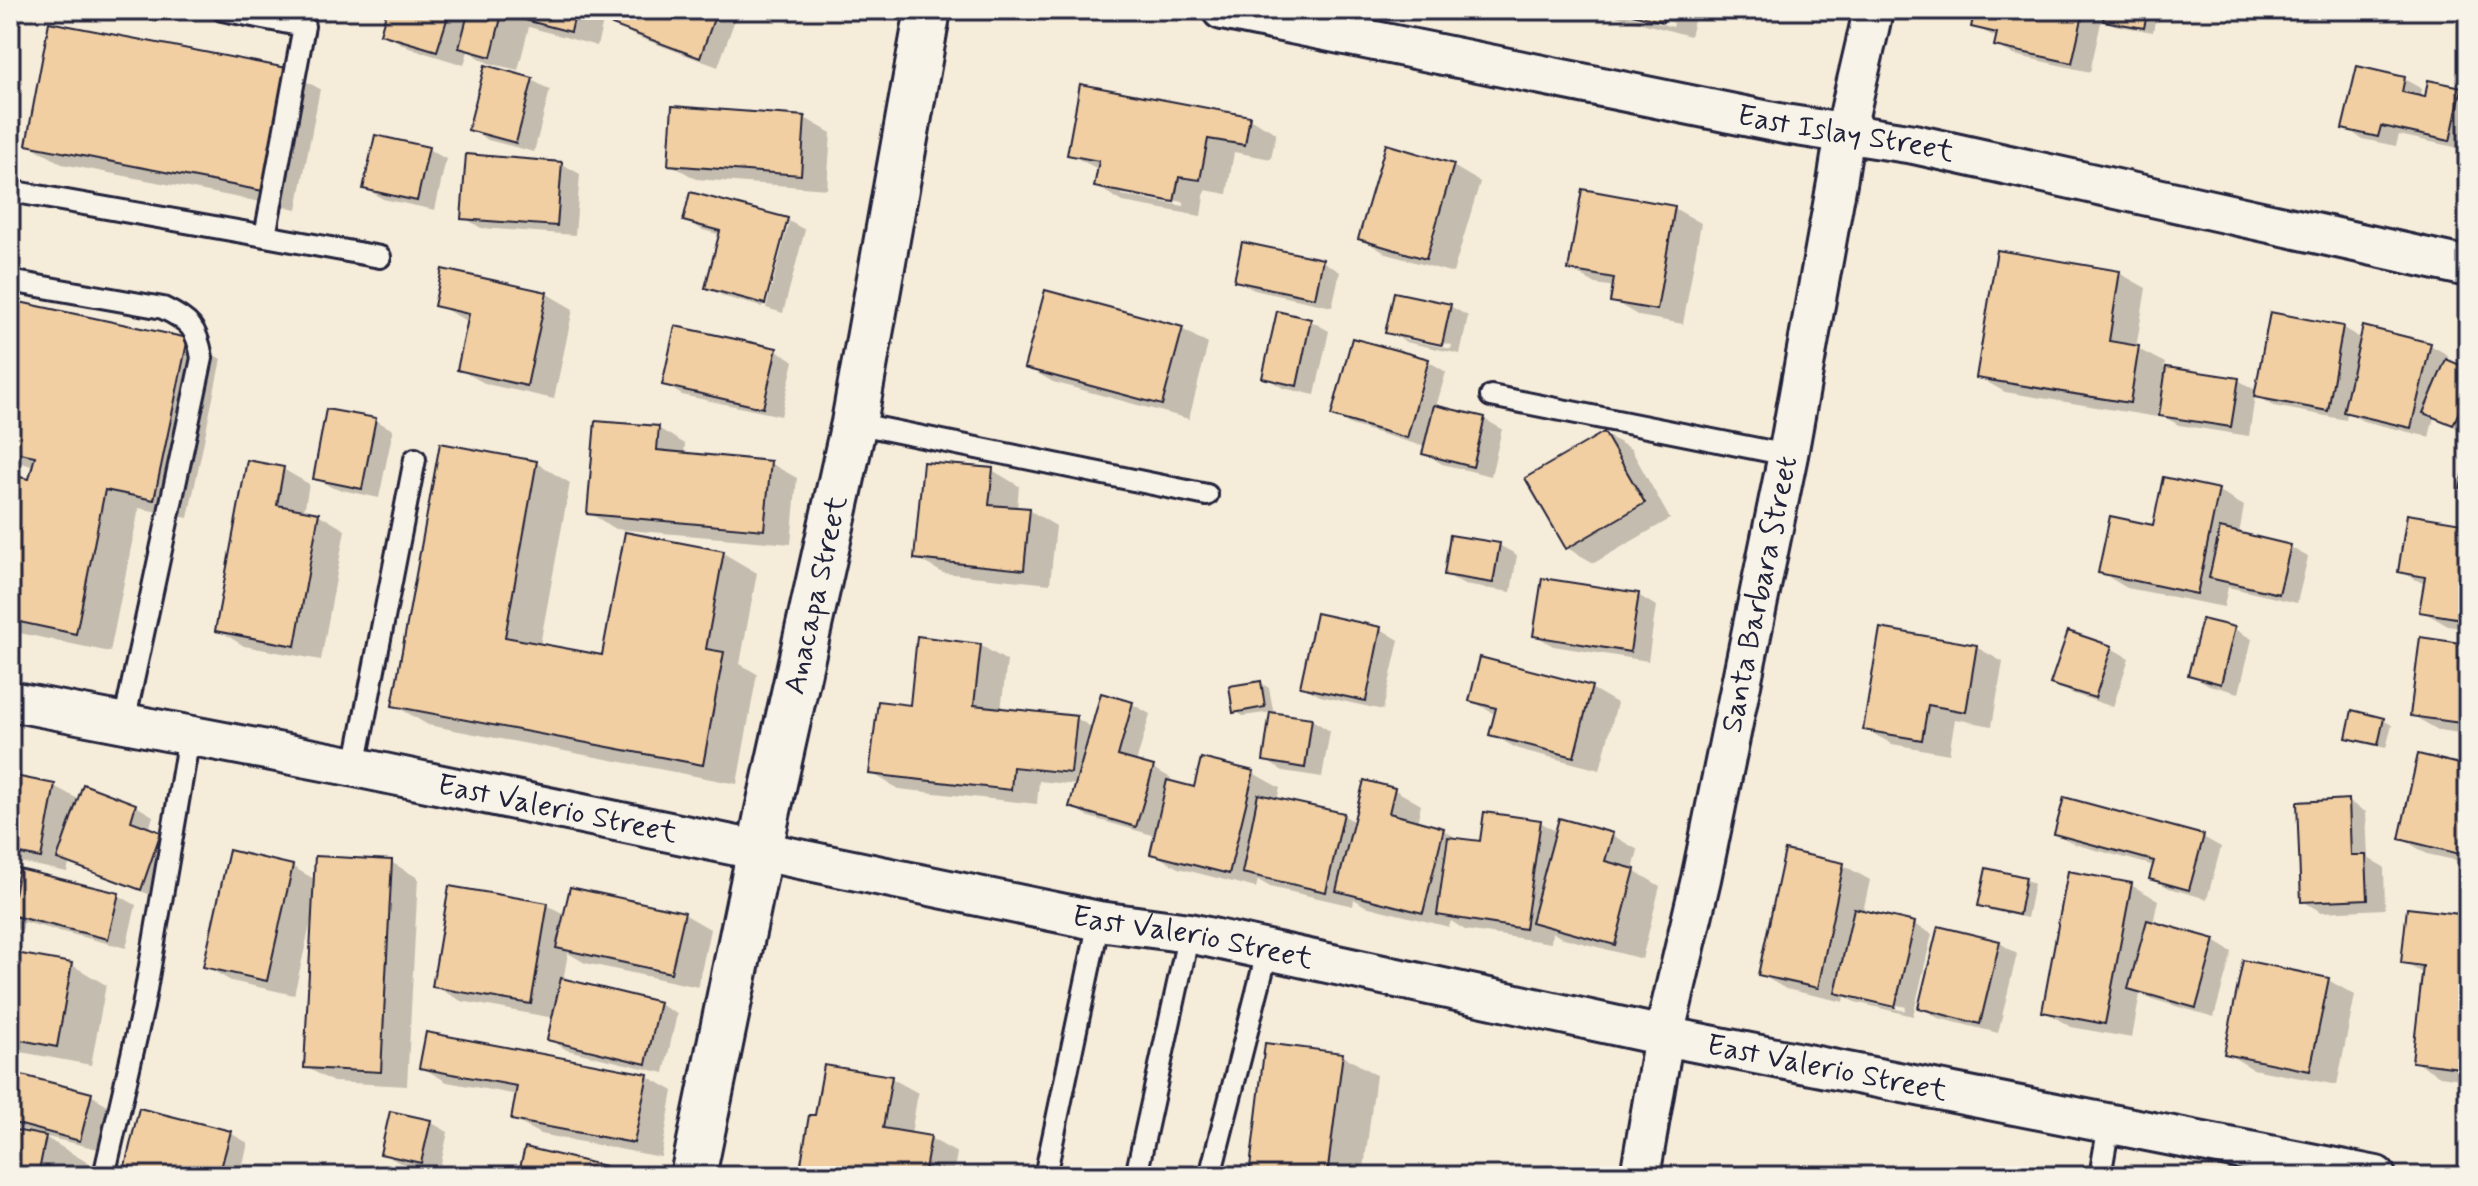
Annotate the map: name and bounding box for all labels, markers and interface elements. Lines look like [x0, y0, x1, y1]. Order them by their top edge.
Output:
street label: East Islay Street [1734, 96, 1958, 172]
street label: Santa Barbara Street [1712, 452, 1807, 736]
street label: Anacapa Street [775, 491, 857, 698]
street label: East Valerio Street [434, 765, 681, 853]
street label: East Valerio Street [1069, 896, 1317, 979]
street label: East Valerio Street [1704, 1025, 1951, 1111]

